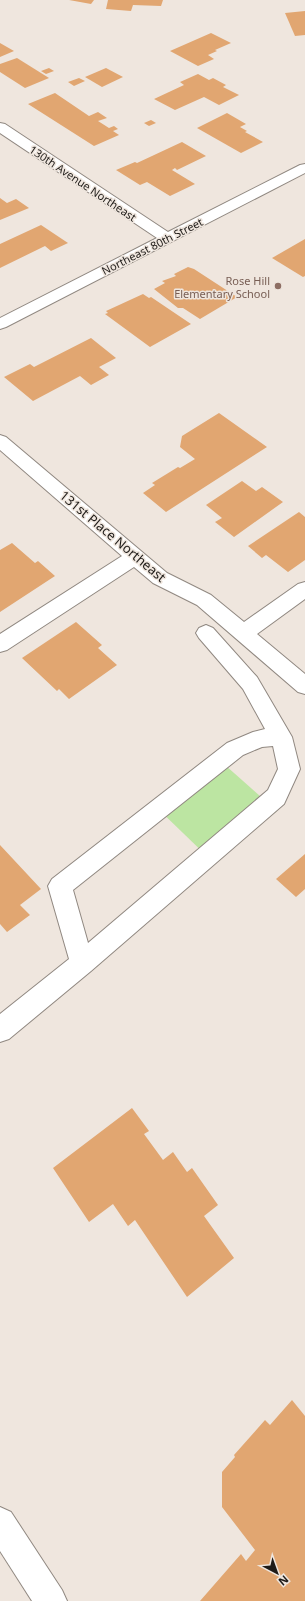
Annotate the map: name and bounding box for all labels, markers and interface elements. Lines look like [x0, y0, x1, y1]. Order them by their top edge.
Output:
street label: 130th Avenue Northeast [27, 142, 139, 224]
street label: Northeast 80th Street [99, 214, 205, 278]
place label: Rose Hill Elementary School [174, 273, 270, 301]
marker: Rose Hill Elementary School [273, 281, 283, 291]
street label: 131st Place Northeast [56, 486, 170, 586]
north arrow [257, 1553, 297, 1593]
text: N [276, 1572, 292, 1590]

